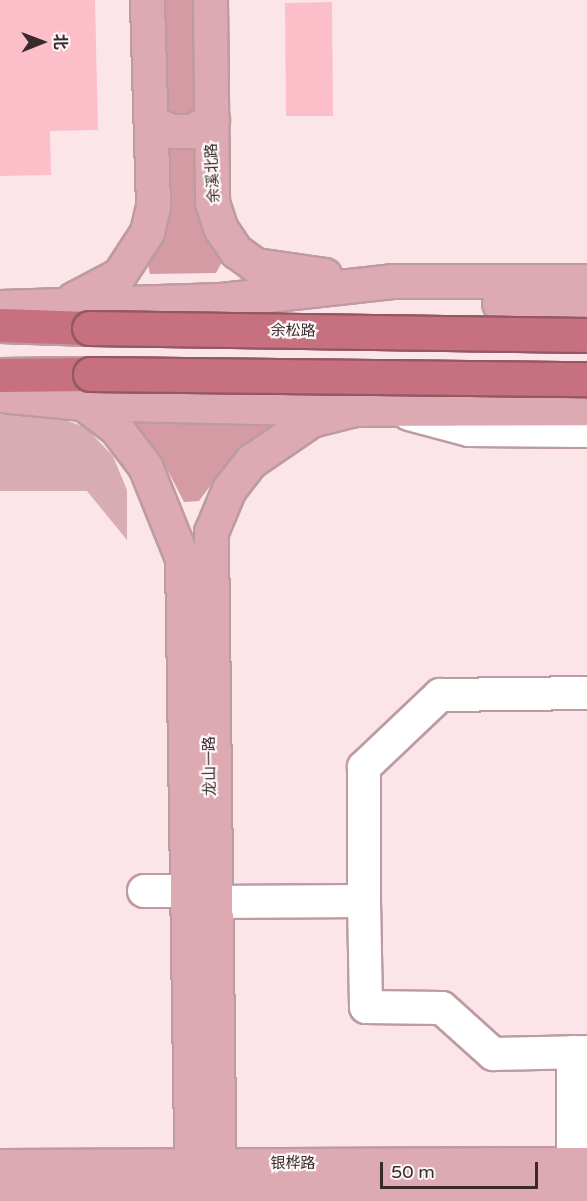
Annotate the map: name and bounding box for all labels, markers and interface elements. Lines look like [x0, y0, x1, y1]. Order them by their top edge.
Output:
north arrow [12, 12, 72, 72]
text: 北 [50, 33, 70, 50]
street label: 余溪北路 [202, 143, 224, 203]
street label: 余松路 [270, 322, 316, 340]
street label: 龙山一路 [200, 736, 220, 796]
scale bar [383, 1150, 540, 1188]
street label: 银桦路 [271, 1155, 315, 1173]
text: 50 m [391, 1161, 435, 1183]

